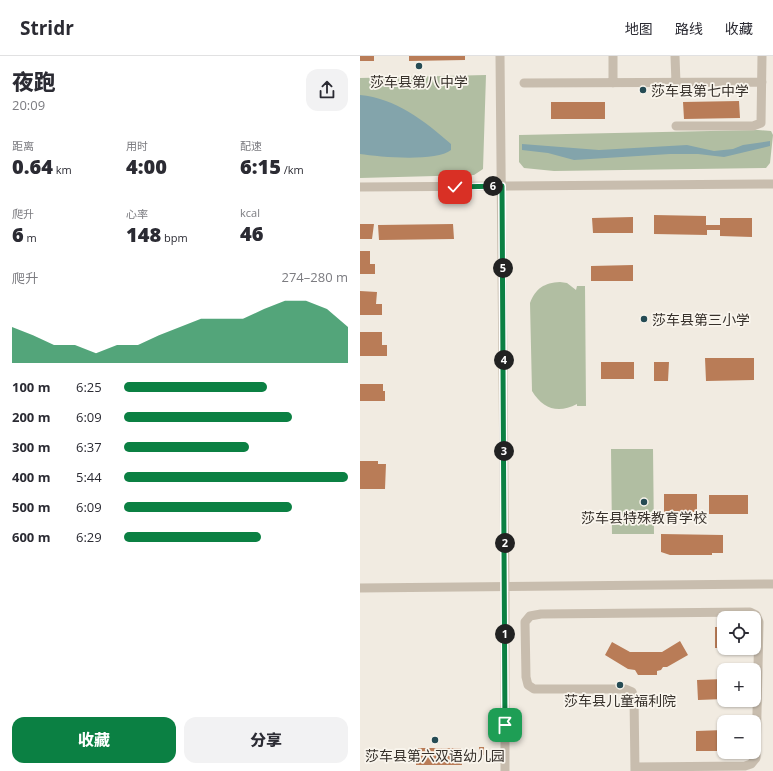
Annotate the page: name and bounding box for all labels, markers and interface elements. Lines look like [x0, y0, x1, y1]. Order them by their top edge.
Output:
text: Stridr [20, 15, 74, 41]
text: 地图 [625, 19, 653, 38]
text: 路线 [675, 19, 703, 38]
text: 收藏 [725, 19, 753, 38]
marker: 莎车县第八中学 [414, 61, 424, 71]
text: 夜跑 [12, 66, 56, 96]
button: share [306, 69, 348, 111]
place label: 莎车县第八中学 [370, 72, 468, 91]
place label: 莎车县第七中学 [651, 81, 749, 100]
marker: 莎车县第七中学 [638, 85, 648, 95]
text: 20:09 [12, 96, 45, 114]
text: 距离 [12, 138, 34, 153]
text: 用时 [126, 138, 148, 153]
text: 配速 [240, 138, 262, 153]
text: 0.64 [12, 153, 53, 180]
text: 4:00 [126, 153, 167, 180]
text: 6:15 [240, 153, 281, 180]
text: km [53, 162, 72, 177]
text: /km [281, 162, 304, 177]
pin [438, 170, 472, 204]
icon: check [444, 176, 466, 198]
pin: 6 [483, 176, 503, 196]
text: 6 [490, 178, 496, 193]
text: kcal [240, 205, 260, 220]
text: 爬升 [12, 206, 34, 221]
text: 心率 [126, 206, 148, 221]
text: 46 [240, 220, 263, 247]
text: 6 [12, 221, 24, 248]
text: 148 [126, 221, 161, 248]
text: m [24, 230, 37, 245]
text: bpm [161, 230, 188, 245]
pin: 5 [493, 258, 513, 278]
text: 5 [500, 260, 506, 275]
text: 274–280 m [281, 268, 348, 286]
text: 爬升 [12, 269, 38, 287]
place label: 莎车县第三小学 [652, 310, 750, 329]
marker: 莎车县第三小学 [639, 314, 649, 324]
pin: 4 [494, 350, 514, 370]
text: 4 [501, 352, 507, 367]
text: 100 m [12, 378, 50, 396]
text: 6:25 [76, 378, 102, 396]
text: 200 m [12, 408, 50, 426]
text: 6:09 [76, 408, 102, 426]
text: 300 m [12, 438, 50, 456]
text: 6:37 [76, 438, 102, 456]
pin: 3 [494, 441, 514, 461]
text: 3 [501, 443, 507, 458]
text: 400 m [12, 468, 50, 486]
text: 5:44 [76, 468, 102, 486]
marker: 莎车县特殊教育学校 [639, 497, 649, 507]
text: 500 m [12, 498, 50, 516]
text: 6:09 [76, 498, 102, 516]
place label: 莎车县特殊教育学校 [581, 508, 707, 527]
text: 600 m [12, 528, 50, 546]
text: 6:29 [76, 528, 102, 546]
pin: 2 [495, 533, 515, 553]
text: 2 [502, 535, 508, 550]
map controls [717, 611, 761, 759]
button: locate [717, 611, 761, 655]
pin: 1 [495, 624, 515, 644]
text: 1 [502, 626, 508, 641]
button: + [717, 663, 761, 707]
marker: 莎车县儿童福利院 [615, 680, 625, 690]
place label: 莎车县儿童福利院 [564, 691, 676, 710]
pin [488, 708, 522, 742]
icon: arrive [494, 714, 516, 736]
button: − [717, 715, 761, 759]
button: 收藏 [12, 717, 176, 763]
button: 分享 [184, 717, 348, 763]
marker: 莎车县第六双语幼儿园 [430, 735, 440, 745]
place label: 莎车县第六双语幼儿园 [365, 746, 505, 765]

